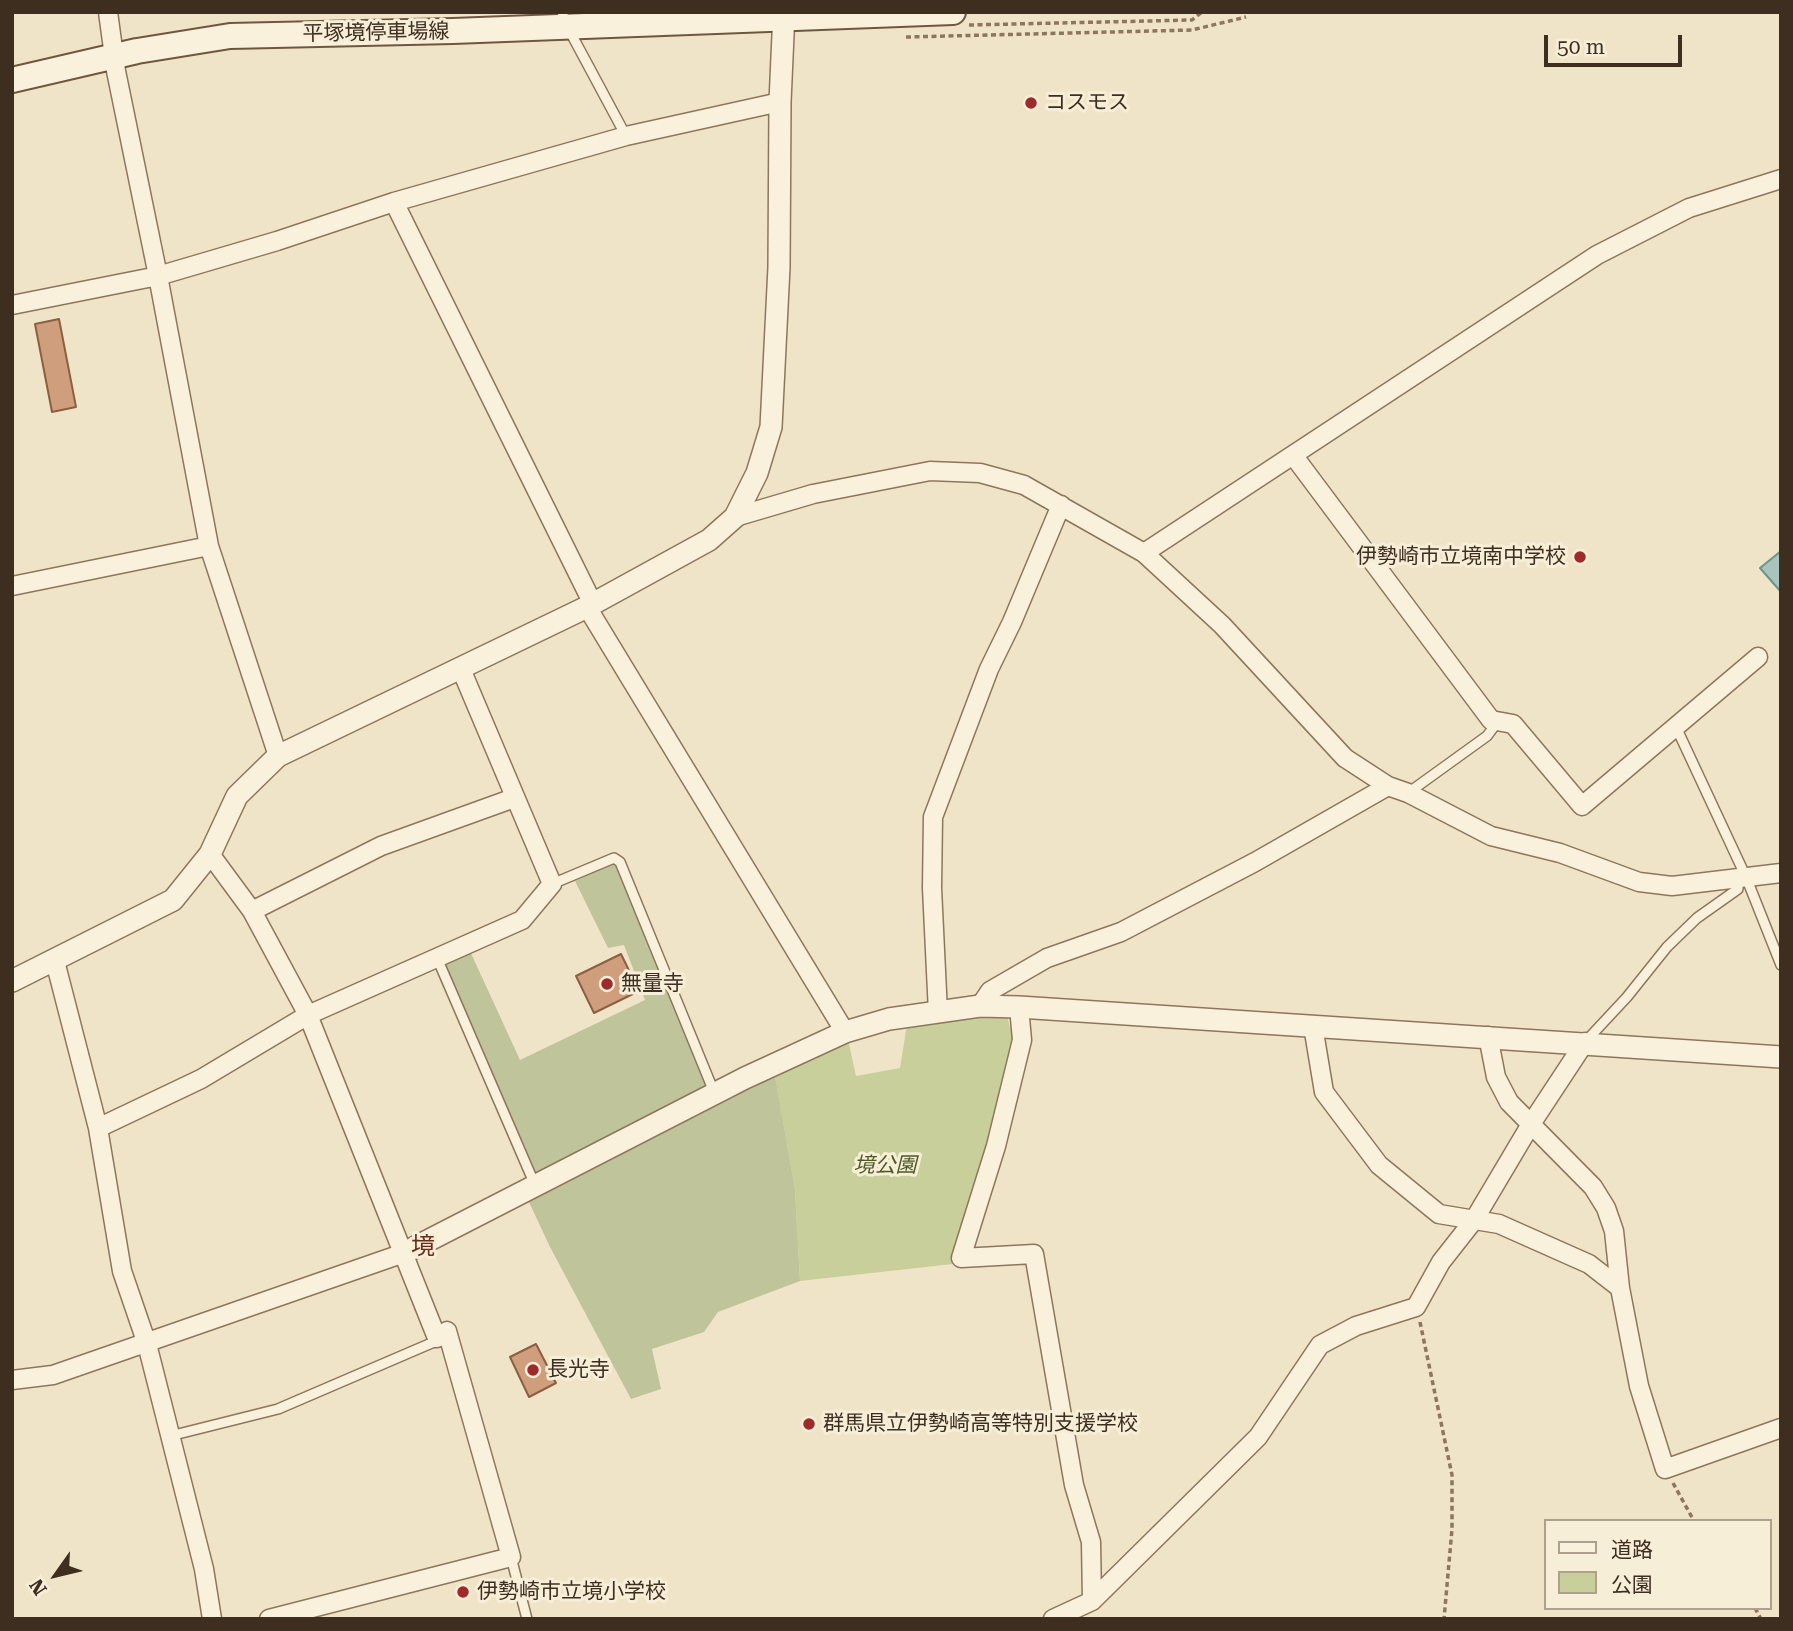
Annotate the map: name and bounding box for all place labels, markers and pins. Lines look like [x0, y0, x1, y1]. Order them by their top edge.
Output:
place label: コスモス [1045, 90, 1129, 116]
marker: コスモス [1023, 95, 1039, 111]
place label: 伊勢崎市立境南中学校 [1356, 544, 1566, 570]
marker: 伊勢崎市立境南中学校 [1572, 549, 1588, 565]
place label: 無量寺 [621, 971, 684, 997]
marker: 無量寺 [599, 976, 615, 992]
place label: 長光寺 [547, 1357, 610, 1383]
marker: 長光寺 [525, 1362, 541, 1378]
place label: 群馬県立伊勢崎高等特別支援学校 [823, 1411, 1138, 1437]
marker: 群馬県立伊勢崎高等特別支援学校 [801, 1416, 817, 1432]
place label: 伊勢崎市立境小学校 [477, 1579, 666, 1605]
marker: 伊勢崎市立境小学校 [455, 1584, 471, 1600]

